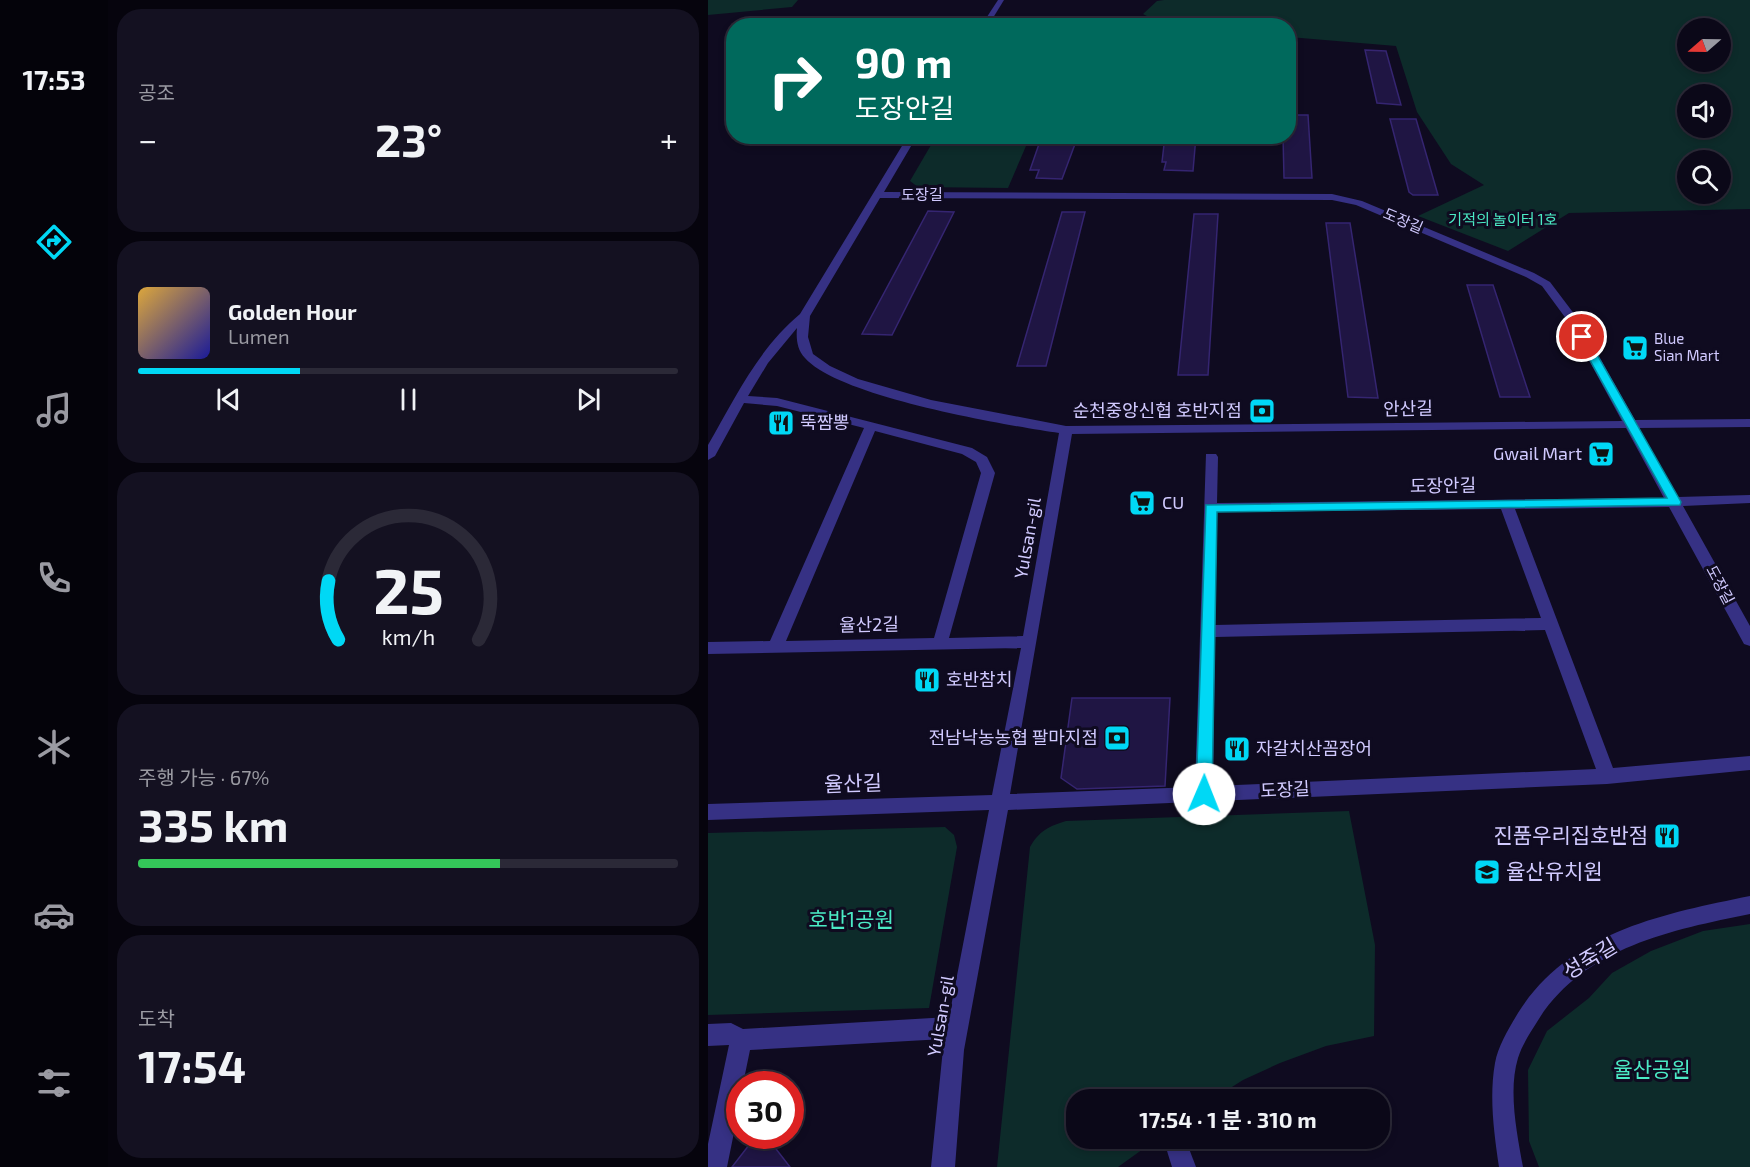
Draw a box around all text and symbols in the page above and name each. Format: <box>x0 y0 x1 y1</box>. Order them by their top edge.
north arrow <box>1677 18 1731 72</box>
map controls <box>1677 18 1731 204</box>
text: 90 m <box>855 36 952 86</box>
icon: right <box>756 42 834 120</box>
text: 17:53 <box>22 63 86 95</box>
text: 공조 <box>138 80 175 104</box>
button: sound <box>1677 84 1731 138</box>
text: 도장안길 <box>855 91 954 123</box>
text: 23° <box>375 112 442 166</box>
text: − <box>138 119 157 159</box>
text: + <box>660 119 678 159</box>
button: search <box>1677 150 1731 204</box>
street label: 도장길 <box>901 185 943 203</box>
street label: 도장길 <box>1381 204 1426 236</box>
park label: 기적의 놀이터 1호 <box>1448 210 1558 228</box>
icon: directions <box>33 221 75 263</box>
text: Golden Hour <box>228 298 357 324</box>
pin <box>1556 311 1607 362</box>
icon: arrive <box>1565 320 1598 353</box>
text: Lumen <box>228 324 290 348</box>
place label: Blue Sian Mart <box>1654 329 1720 364</box>
supermarket icon: Blue Sian Mart <box>1620 333 1650 363</box>
icon: previous <box>212 383 245 416</box>
icon: pause <box>392 383 425 416</box>
icon: next <box>572 383 605 416</box>
icon: music <box>33 389 75 431</box>
bank icon: 순천중앙신협 호반지점 <box>1247 396 1277 426</box>
street label: 안산길 <box>1383 397 1433 419</box>
place label: 순천중앙신협 호반지점 <box>1072 399 1242 421</box>
restaurant icon: 뚝짬뽕 <box>766 408 796 438</box>
place label: 뚝짬뽕 <box>800 411 850 433</box>
supermarket icon: Gwail Mart <box>1586 439 1616 469</box>
place label: Gwail Mart <box>1493 442 1582 464</box>
street label: 도장안길 <box>1410 473 1476 497</box>
supermarket icon: CU <box>1127 488 1157 518</box>
place label: CU <box>1162 491 1184 513</box>
street label: Yulsan-gil <box>1009 495 1045 580</box>
text: 25 <box>373 553 443 628</box>
icon: phone <box>33 557 75 599</box>
street label: 도장길 <box>1703 562 1739 607</box>
street label: 율산2길 <box>839 612 899 636</box>
text: km/h <box>381 625 435 650</box>
restaurant icon: 호반참치 <box>912 665 942 695</box>
place label: 호반참치 <box>946 668 1012 690</box>
bank icon: 전남낙농농협 팔마지점 <box>1102 723 1132 753</box>
icon: climate <box>33 726 75 768</box>
place label: 전남낙농농협 팔마지점 <box>928 726 1098 748</box>
restaurant icon: 자갈치산꼼장어 <box>1222 734 1252 764</box>
place label: 자갈치산꼼장어 <box>1256 737 1372 759</box>
position arrow <box>1172 762 1236 826</box>
text: 주행 가능 · 67% <box>138 765 269 789</box>
street label: 율산길 <box>824 769 882 796</box>
street label: 도장길 <box>1260 777 1310 801</box>
text: 335 km <box>138 797 288 851</box>
restaurant icon: 진품우리집호반점 <box>1652 821 1682 851</box>
place label: 진품우리집호반점 <box>1493 822 1648 847</box>
school or university icon: 율산유치원 <box>1472 857 1502 887</box>
place label: 율산유치원 <box>1506 858 1603 883</box>
icon: car <box>33 894 75 936</box>
park label: 호반1공원 <box>808 906 894 931</box>
street label: 성죽길 <box>1558 932 1621 983</box>
street label: Yulsan-gil <box>922 973 958 1058</box>
text: 도착 <box>138 1006 175 1030</box>
text: 17:54 <box>138 1038 246 1092</box>
park label: 율산공원 <box>1613 1056 1691 1081</box>
icon: filters <box>33 1062 75 1104</box>
speed limit sign: 30 <box>726 1071 804 1149</box>
text: 17:54 · 1 분 · 310 m <box>1139 1106 1317 1132</box>

